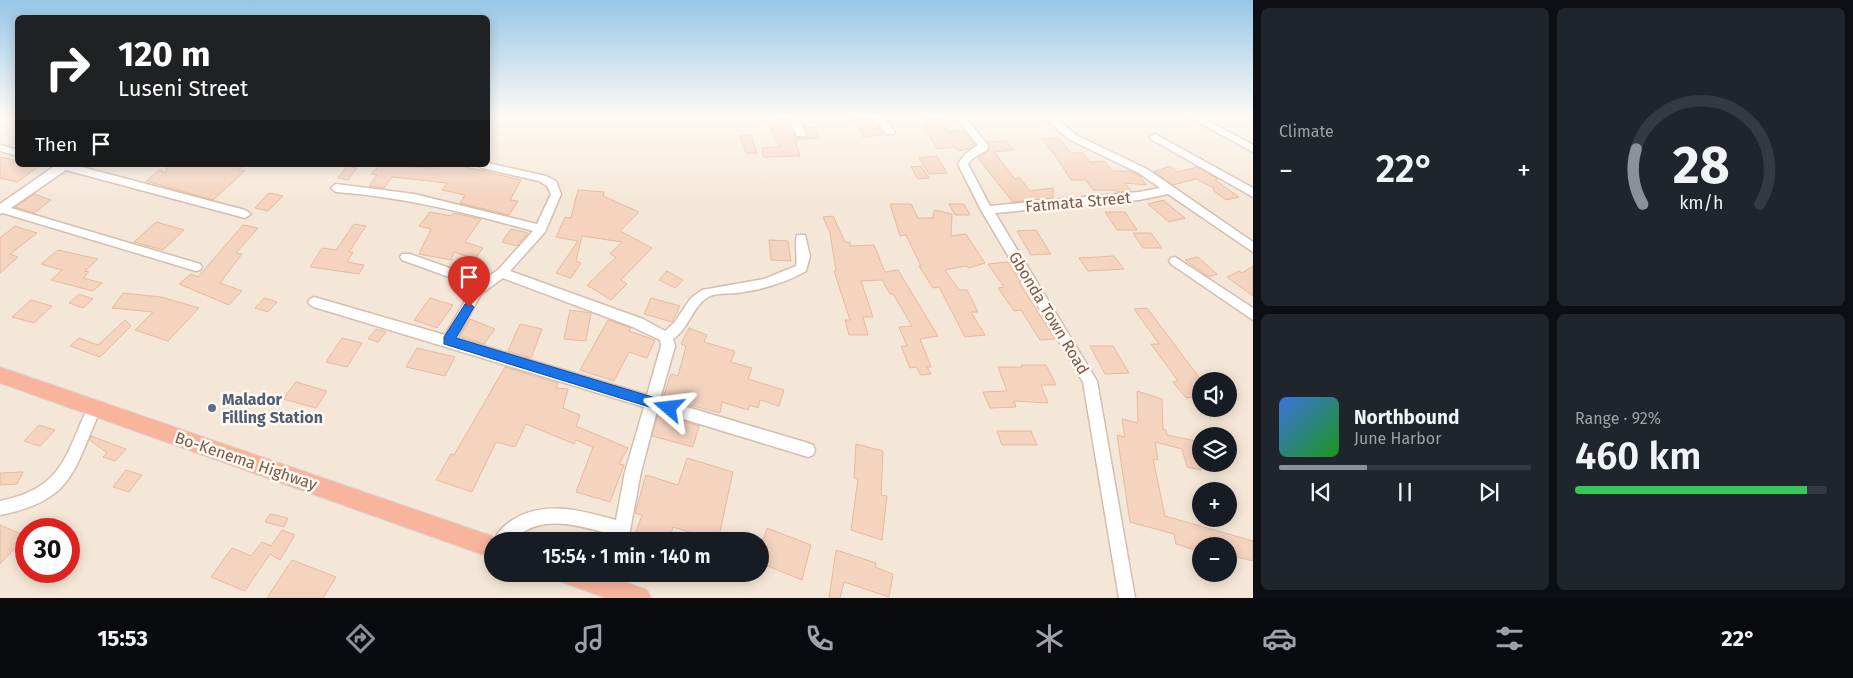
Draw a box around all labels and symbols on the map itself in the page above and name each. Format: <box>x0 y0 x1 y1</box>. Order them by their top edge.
street label: Fatmata Street <box>1024 188 1132 216</box>
street label: Gbonda Town Road <box>1005 248 1093 378</box>
pin <box>448 256 490 307</box>
position arrow <box>642 381 694 433</box>
place label: Malador Filling Station <box>222 390 323 427</box>
marker: Malador Filling Station <box>206 402 218 414</box>
street label: Bo-Kenema Highway <box>173 428 320 494</box>
speed limit sign: 30 <box>15 518 80 583</box>

